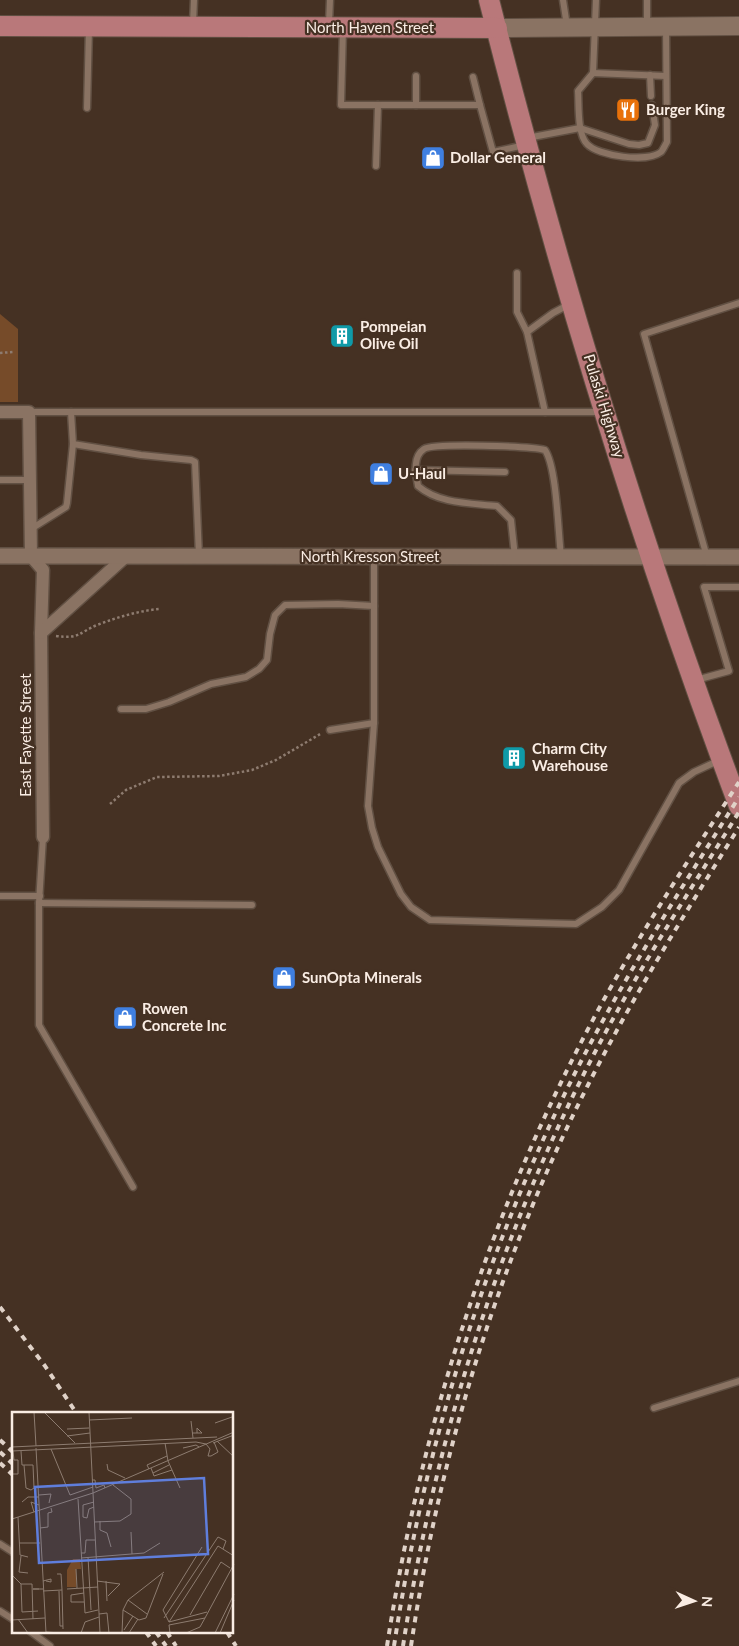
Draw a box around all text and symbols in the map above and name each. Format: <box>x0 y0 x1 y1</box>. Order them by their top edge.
street label: North Haven Street <box>306 18 435 36</box>
restaurant icon: Burger King <box>615 97 641 123</box>
place label: Burger King <box>646 100 725 118</box>
shop icon: Dollar General <box>420 145 446 171</box>
place label: Dollar General <box>450 148 546 166</box>
place label: Pompeian Olive Oil <box>360 317 427 352</box>
building icon: Pompeian Olive Oil <box>329 323 355 349</box>
street label: Pulaski Highway <box>581 352 629 460</box>
shop icon: U-Haul <box>368 461 394 487</box>
place label: U-Haul <box>398 464 446 482</box>
street label: North Kresson Street <box>301 547 440 565</box>
street label: East Fayette Street <box>16 673 34 797</box>
place label: Charm City Warehouse <box>532 739 608 774</box>
building icon: Charm City Warehouse <box>501 745 527 771</box>
shop icon: SunOpta Minerals <box>271 965 297 991</box>
place label: SunOpta Minerals <box>302 968 422 986</box>
place label: Rowen Concrete Inc <box>142 999 227 1034</box>
shop icon: Rowen Concrete Inc <box>112 1005 138 1031</box>
inset map <box>12 1412 234 1634</box>
north arrow <box>669 1576 719 1626</box>
text: N <box>699 1596 716 1608</box>

